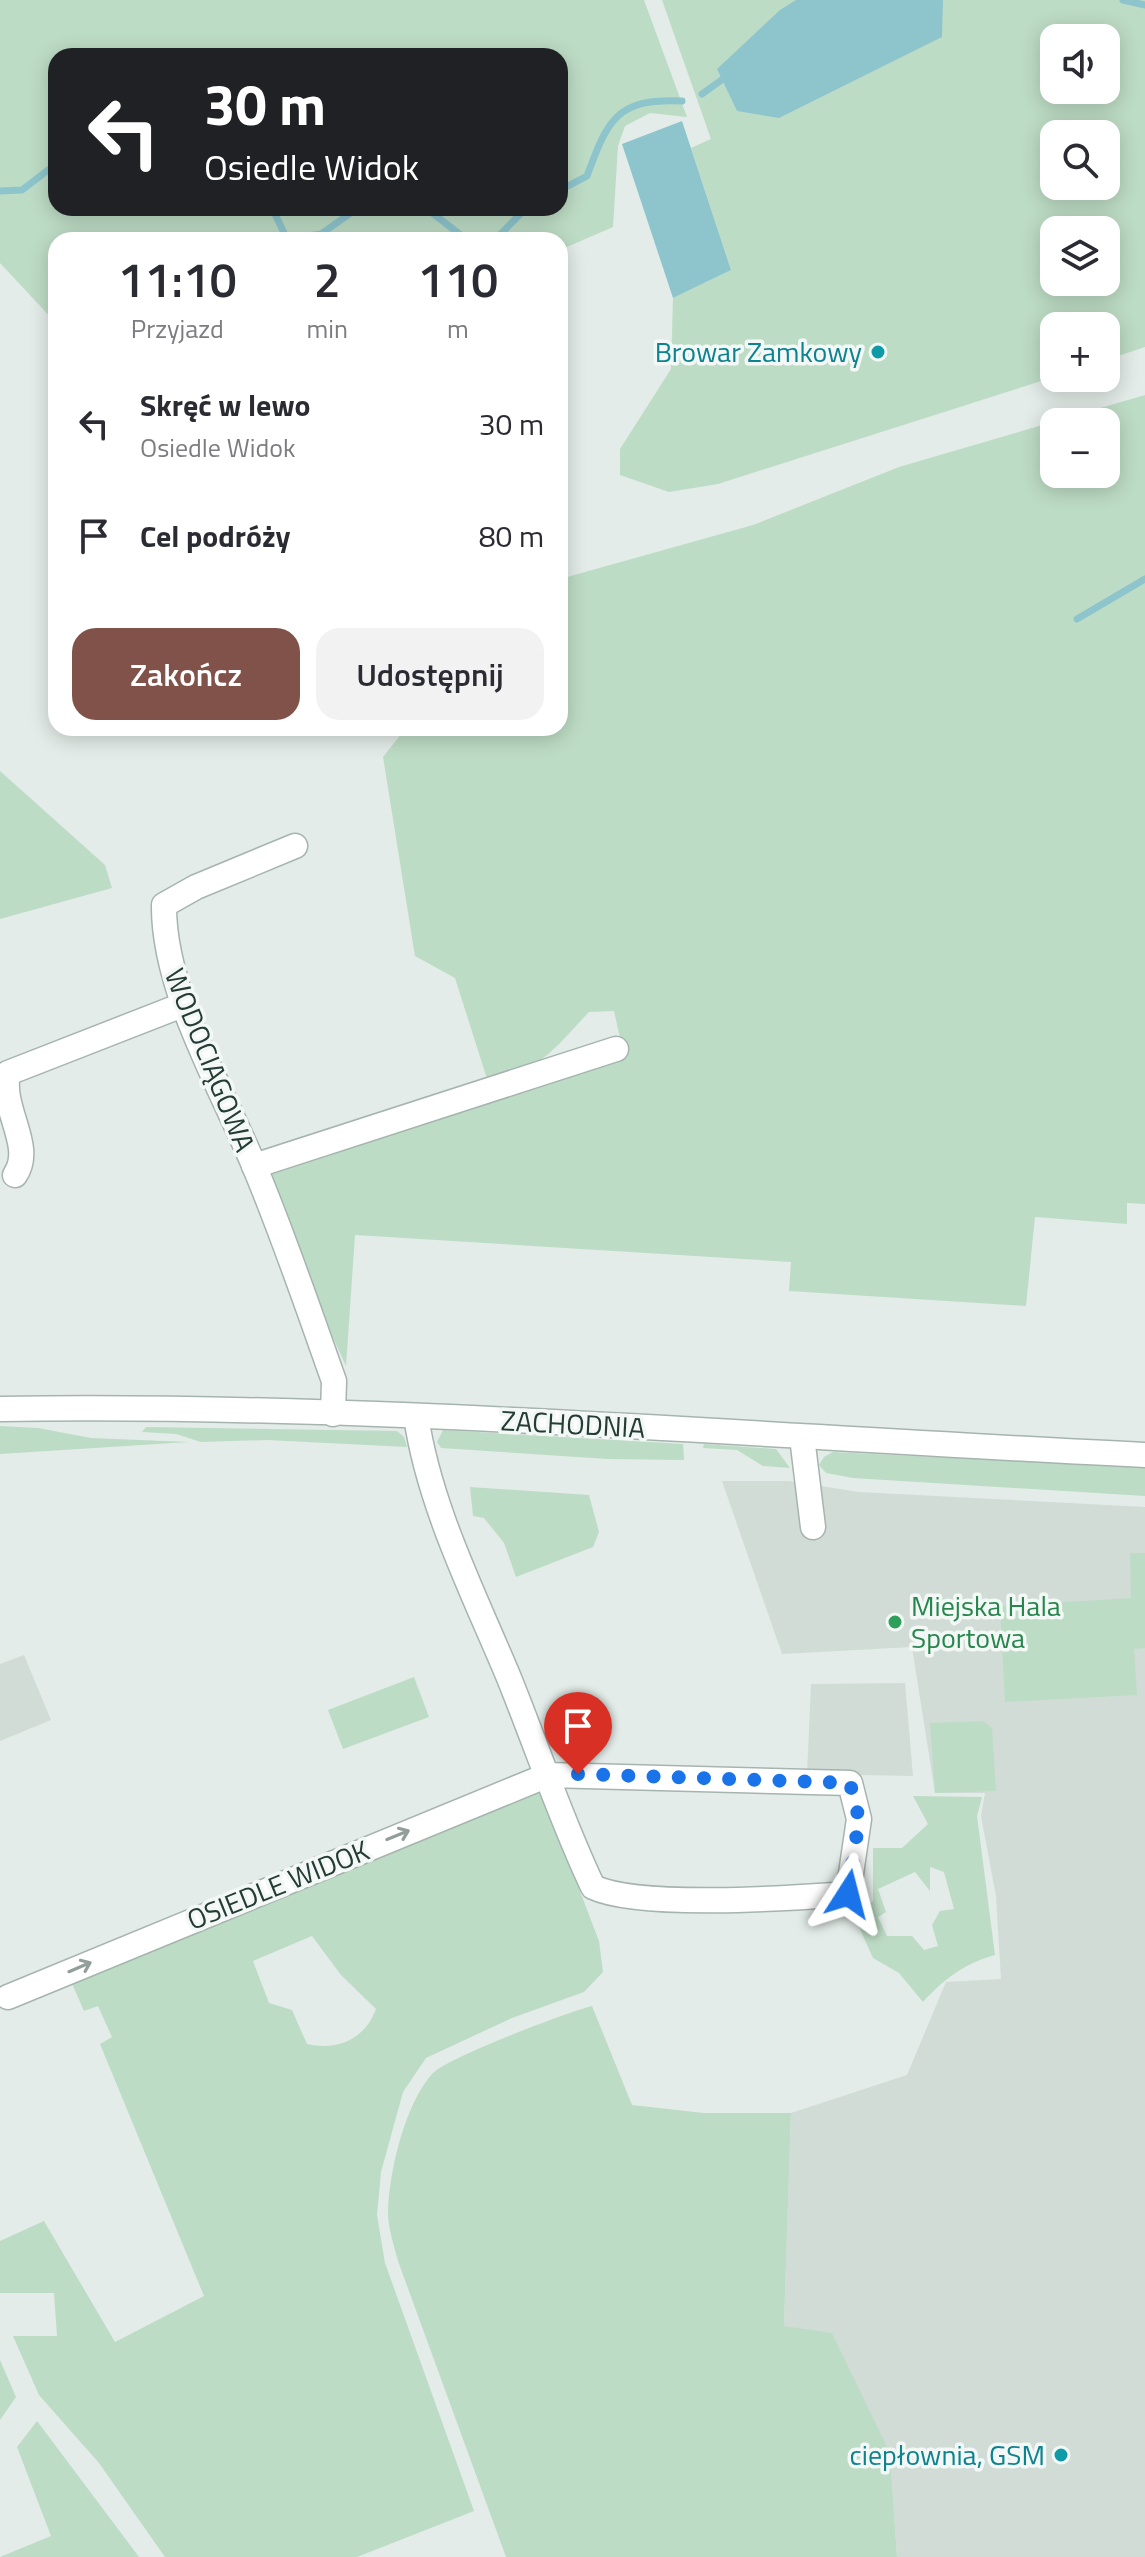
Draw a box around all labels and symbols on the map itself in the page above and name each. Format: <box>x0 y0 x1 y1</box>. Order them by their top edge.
place label: Browar Zamkowy <box>655 330 862 373</box>
marker: Browar Zamkowy <box>869 343 887 361</box>
street label: WODOCIĄGOWA <box>154 961 267 1158</box>
street label: ZACHODNIA <box>500 1398 647 1449</box>
place label: Miejska Hala Sportowa <box>911 1584 1061 1659</box>
marker: Miejska Hala Sportowa <box>886 1613 904 1631</box>
pin <box>544 1692 612 1774</box>
one-way arrow <box>385 1827 410 1841</box>
street label: OSIEDLE WIDOK <box>180 1828 376 1941</box>
position arrow <box>806 1852 890 1936</box>
one-way arrow <box>67 1958 92 1973</box>
place label: ciepłownia, GSM <box>850 2433 1045 2476</box>
marker: ciepłownia, GSM <box>1052 2446 1070 2464</box>

